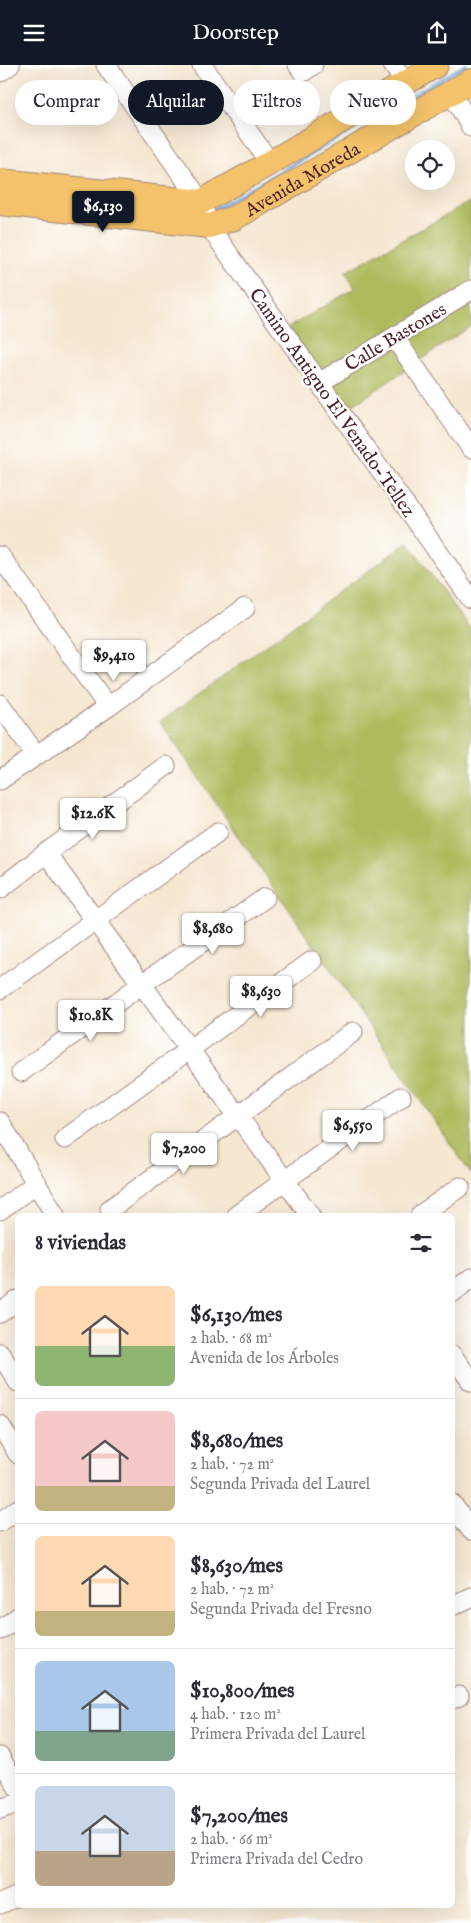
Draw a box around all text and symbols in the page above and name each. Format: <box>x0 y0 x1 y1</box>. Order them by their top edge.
icon: menu <box>20 19 48 47</box>
text: Doorstep <box>192 19 279 47</box>
icon: share <box>423 19 451 47</box>
chip: Comprar <box>15 80 118 125</box>
chip: Alquilar <box>128 80 224 125</box>
chip: Filtros <box>234 80 320 125</box>
chip: Nuevo <box>330 80 416 125</box>
street label: Avenida Moreda <box>240 137 366 224</box>
map controls <box>405 140 455 190</box>
button: locate <box>405 140 455 190</box>
pin: $6,130 <box>62 191 144 233</box>
text: $6,130 <box>83 197 123 217</box>
street label: Camino Antiguo El Venado-Tellez <box>243 284 420 522</box>
street label: Calle Bastones <box>341 298 451 378</box>
pin: $9,410 <box>73 639 155 682</box>
text: $9,410 <box>93 646 135 666</box>
pin: $12.6K <box>52 797 134 840</box>
text: $12.6K <box>71 804 115 824</box>
pin: $8,680 <box>172 913 254 955</box>
text: $8,680 <box>193 919 233 939</box>
pin: $8,630 <box>220 975 302 1018</box>
text: $8,630 <box>241 982 281 1002</box>
pin: $10.8K <box>50 999 132 1042</box>
text: $10.8K <box>69 1006 113 1026</box>
pin: $6,550 <box>312 1109 394 1152</box>
text: $6,550 <box>333 1116 373 1136</box>
pin: $7,200 <box>143 1133 225 1175</box>
text: $7,200 <box>162 1139 206 1159</box>
icon: filters <box>407 1229 435 1257</box>
text: 8 viviendas <box>35 1230 126 1257</box>
text: $6,130/mes <box>190 1302 282 1329</box>
icon: home <box>75 1306 135 1366</box>
text: 2 hab. · 68 m² <box>190 1329 272 1349</box>
text: Avenida de los Árboles <box>190 1349 339 1369</box>
text: $8,680/mes <box>190 1428 283 1455</box>
icon: home <box>75 1431 135 1491</box>
text: 2 hab. · 72 m² <box>190 1455 274 1475</box>
text: Segunda Privada del Laurel <box>190 1475 370 1495</box>
text: $8,630/mes <box>190 1553 283 1580</box>
icon: home <box>75 1556 135 1616</box>
text: 2 hab. · 72 m² <box>190 1580 274 1600</box>
text: Segunda Privada del Fresno <box>190 1600 372 1620</box>
text: $10,800/mes <box>190 1678 294 1705</box>
icon: home <box>75 1681 135 1741</box>
text: 4 hab. · 120 m² <box>190 1705 281 1725</box>
text: Primera Privada del Laurel <box>190 1725 365 1745</box>
text: $7,200/mes <box>190 1803 288 1830</box>
icon: home <box>75 1806 135 1866</box>
text: 2 hab. · 66 m² <box>190 1830 273 1850</box>
text: Primera Privada del Cedro <box>190 1850 363 1870</box>

